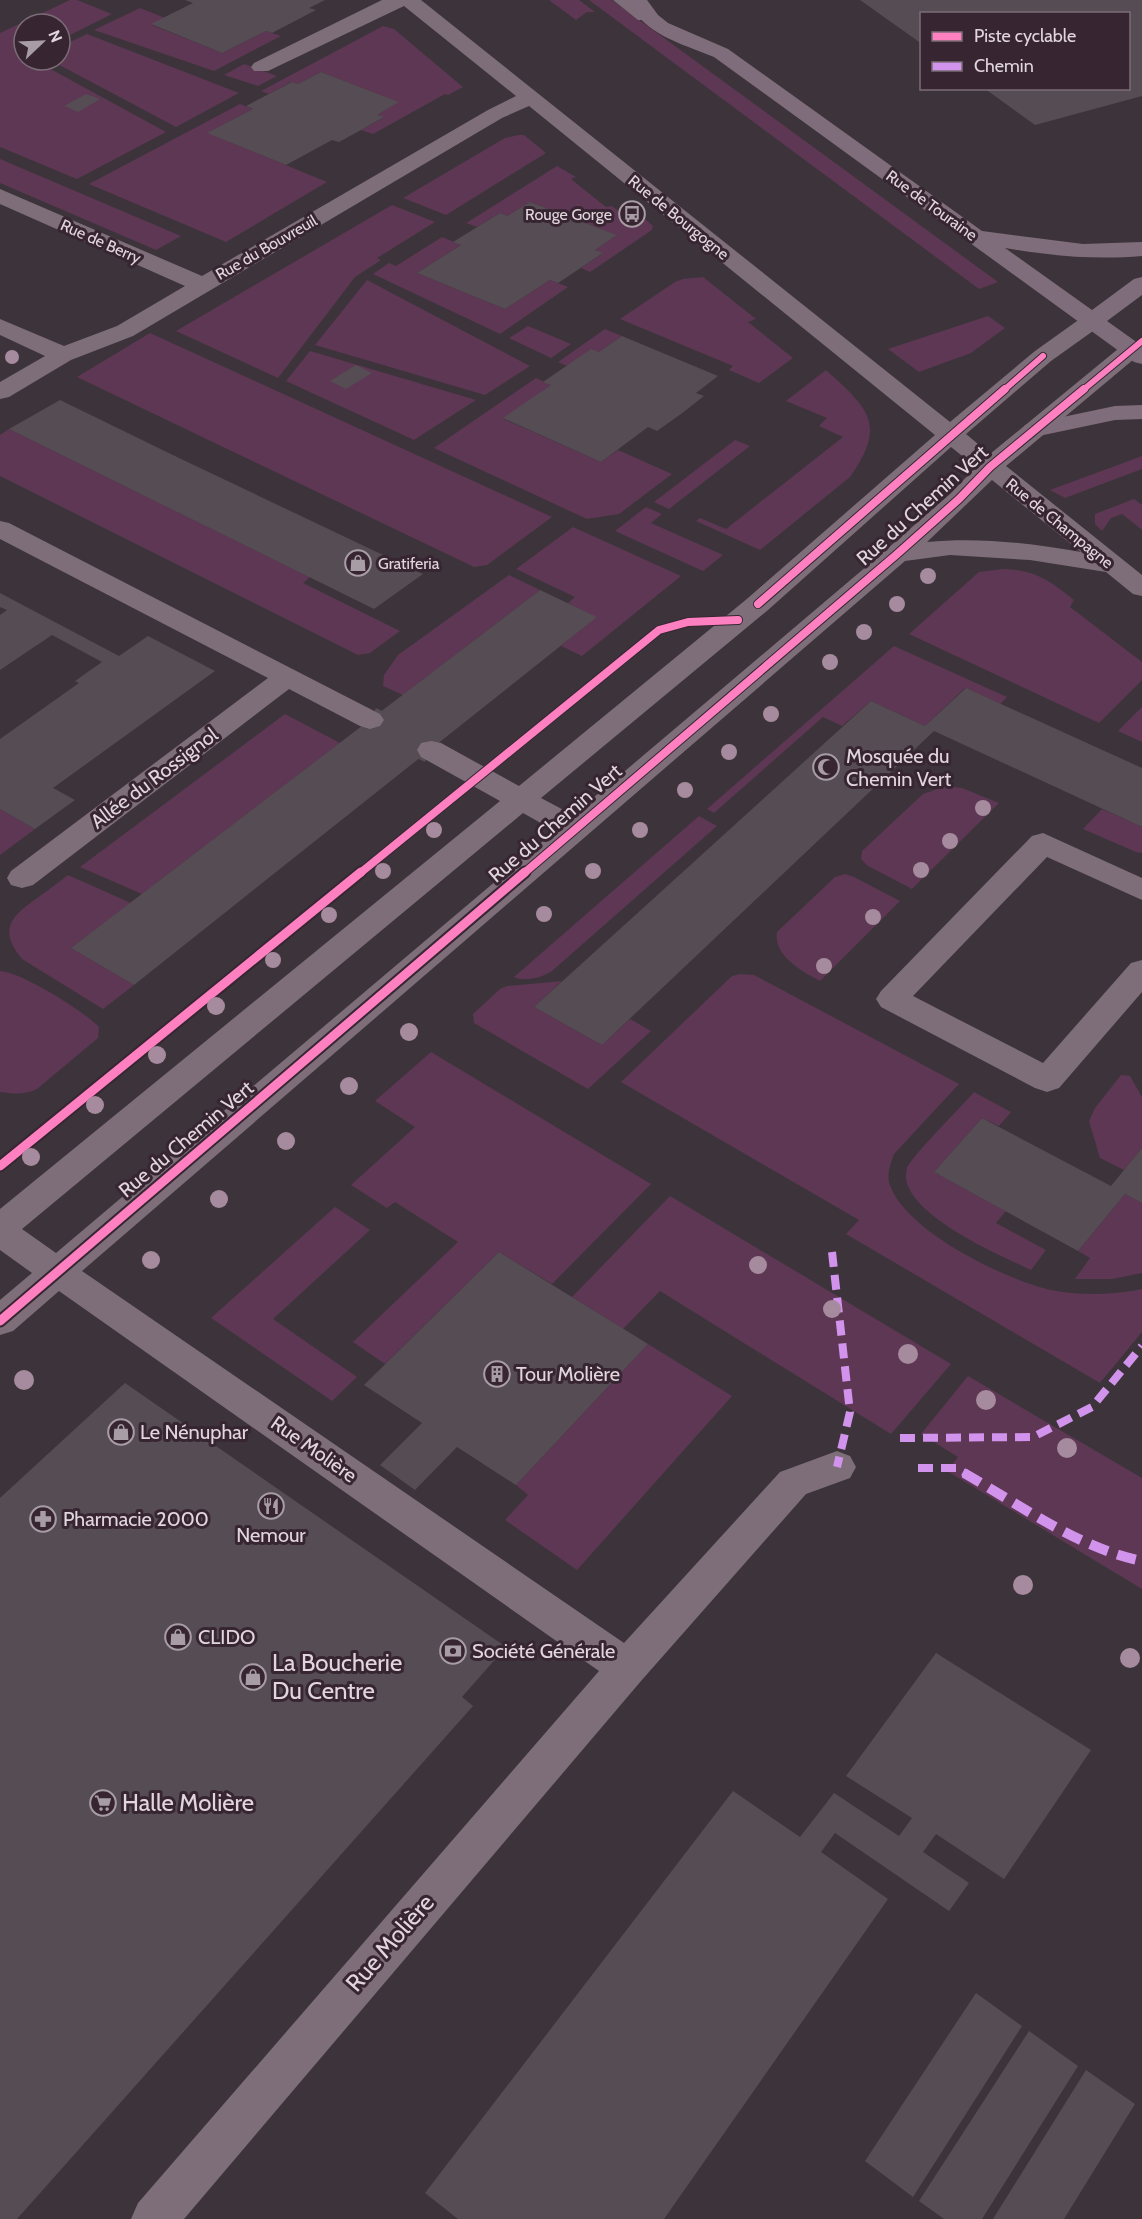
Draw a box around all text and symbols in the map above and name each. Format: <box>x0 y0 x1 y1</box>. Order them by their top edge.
north arrow <box>12 12 72 72</box>
legend <box>920 12 1130 90</box>
text: Piste cyclable <box>974 25 1076 47</box>
text: N <box>44 27 66 45</box>
text: Chemin <box>974 55 1034 77</box>
street label: Rue de Touraine <box>882 166 981 245</box>
street label: Rue de Bourgogne <box>625 171 733 264</box>
bus stop icon: Rouge Gorge <box>617 199 647 229</box>
place label: Rouge Gorge <box>525 205 612 224</box>
street label: Rue du Bouvreuil <box>212 211 320 284</box>
street label: Rue de Berry <box>58 215 144 268</box>
street label: Rue du Chemin Vert <box>851 440 993 570</box>
street label: Rue de Champagne <box>1002 474 1117 572</box>
shop icon: Gratiferia <box>343 548 373 578</box>
place label: Gratiferia <box>378 554 440 573</box>
street label: Allée du Rossignol <box>86 722 223 834</box>
place label: Mosquée du Chemin Vert <box>846 744 951 791</box>
mosque icon: Mosquée du Chemin Vert <box>811 752 841 782</box>
street label: Rue du Chemin Vert <box>484 759 627 887</box>
street label: Rue du Chemin Vert <box>114 1076 258 1202</box>
building icon: Tour Molière <box>482 1359 512 1389</box>
place label: Tour Molière <box>516 1362 620 1386</box>
street label: Rue Molière <box>266 1411 362 1487</box>
shop icon: Le Nénuphar <box>106 1417 136 1447</box>
place label: Le Nénuphar <box>140 1420 249 1444</box>
restaurant icon: Nemour <box>256 1491 286 1521</box>
pharmacy icon: Pharmacie 2000 <box>28 1504 58 1534</box>
place label: Pharmacie 2000 <box>63 1507 209 1531</box>
place label: Nemour <box>236 1523 306 1547</box>
shop icon: CLIDO <box>163 1622 193 1652</box>
place label: CLIDO <box>198 1625 255 1649</box>
bank icon: Société Générale <box>438 1636 468 1666</box>
place label: Société Générale <box>472 1639 615 1663</box>
place label: La Boucherie Du Centre <box>272 1648 402 1705</box>
shop icon: La Boucherie Du Centre <box>238 1662 268 1692</box>
supermarket icon: Halle Molière <box>88 1788 118 1818</box>
place label: Halle Molière <box>122 1788 254 1817</box>
street label: Rue Molière <box>339 1888 440 1997</box>

